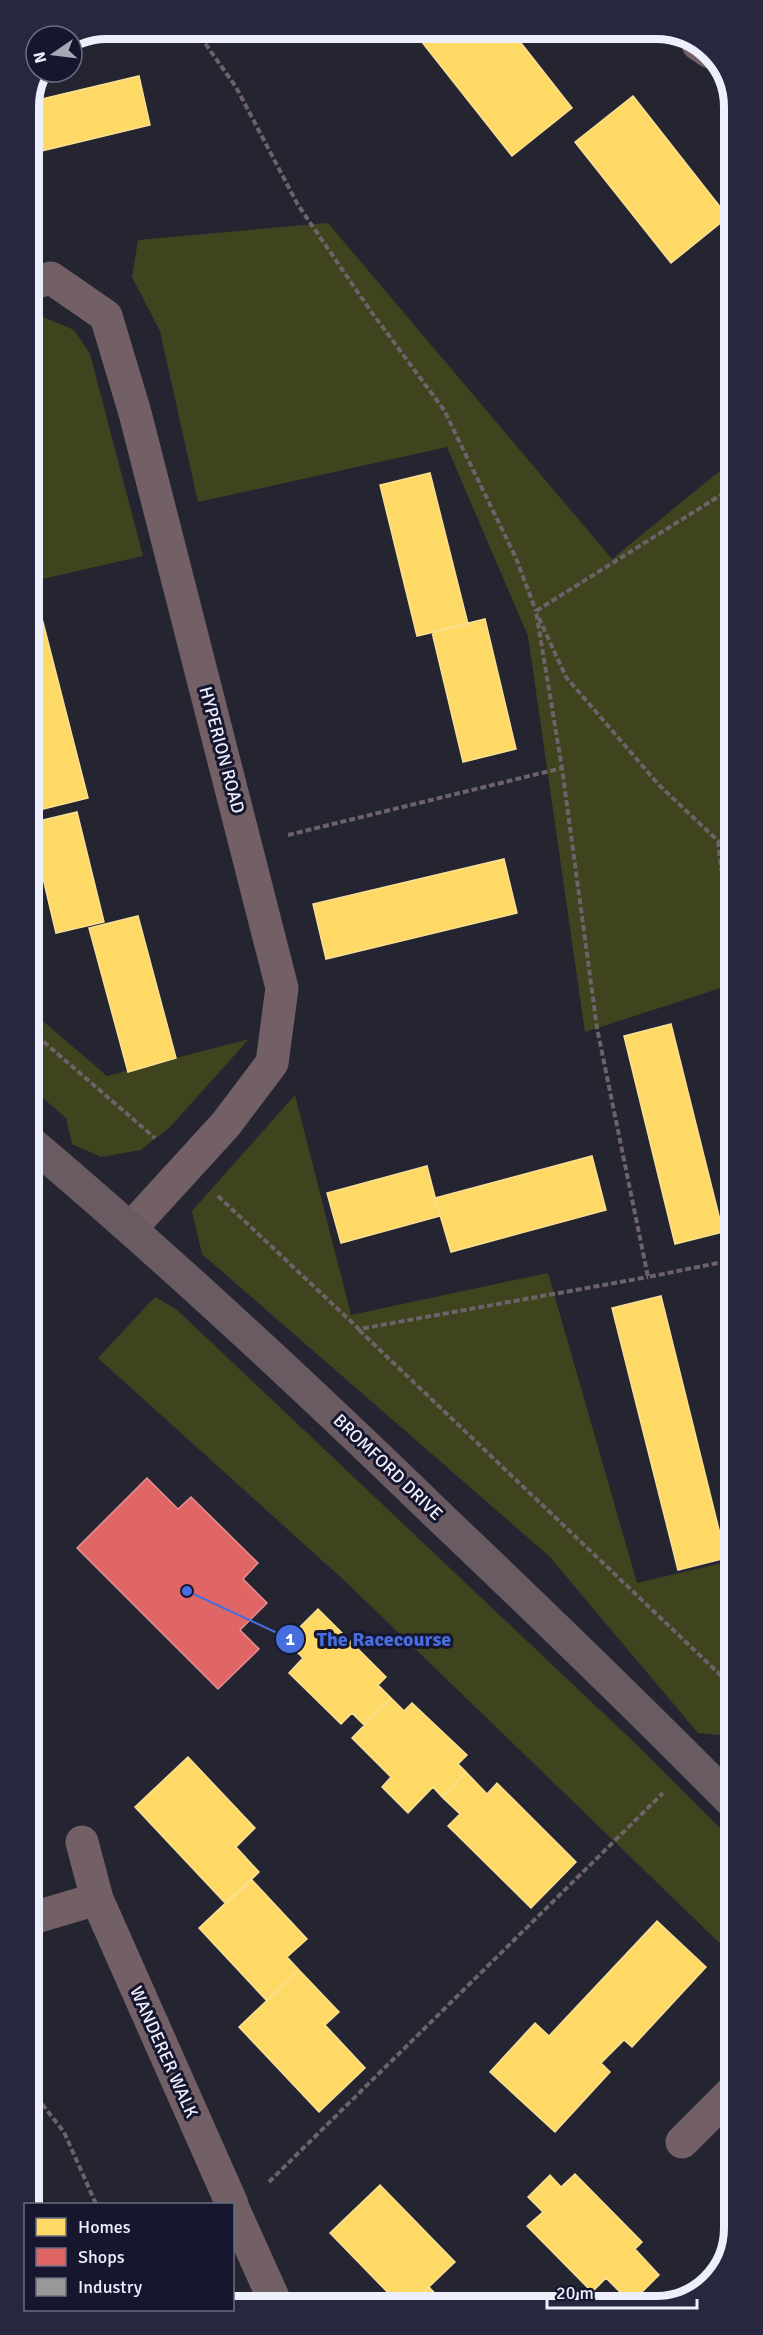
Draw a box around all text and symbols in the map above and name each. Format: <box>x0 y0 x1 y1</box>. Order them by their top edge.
north arrow <box>24 24 84 84</box>
text: N <box>29 50 51 65</box>
street label: HYPERION ROAD <box>194 684 250 816</box>
street label: BROMFORD DRIVE <box>329 1409 447 1525</box>
callout: The Racecourse <box>275 1620 464 1658</box>
text: The Racecourse <box>317 1627 451 1652</box>
text: 1 <box>285 1628 295 1650</box>
street label: WANDERER WALK <box>125 1983 203 2121</box>
legend <box>24 2203 234 2311</box>
text: Homes <box>78 2216 131 2238</box>
text: Shops <box>78 2246 125 2268</box>
scale bar <box>547 2272 697 2310</box>
text: Industry <box>78 2276 143 2298</box>
text: 20 m <box>556 2282 594 2304</box>

